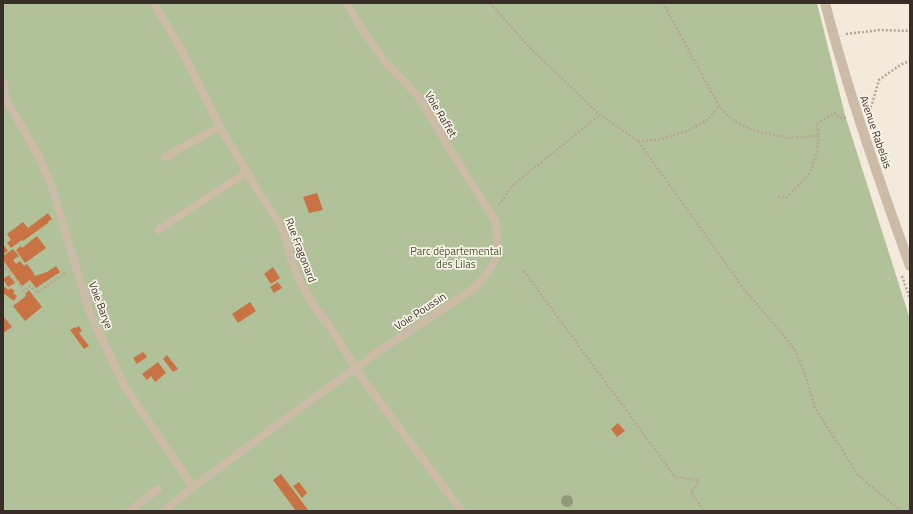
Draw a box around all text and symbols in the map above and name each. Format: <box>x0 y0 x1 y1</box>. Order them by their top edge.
street label: Voie Raffet <box>421 88 461 140</box>
street label: Avenue Rabelais <box>856 93 896 171</box>
street label: Rue Fragonard <box>281 215 321 285</box>
park label: Parc départemental des Lilas <box>410 243 502 272</box>
street label: Voie Barye <box>85 279 117 331</box>
street label: Voie Poussin <box>391 288 449 334</box>

